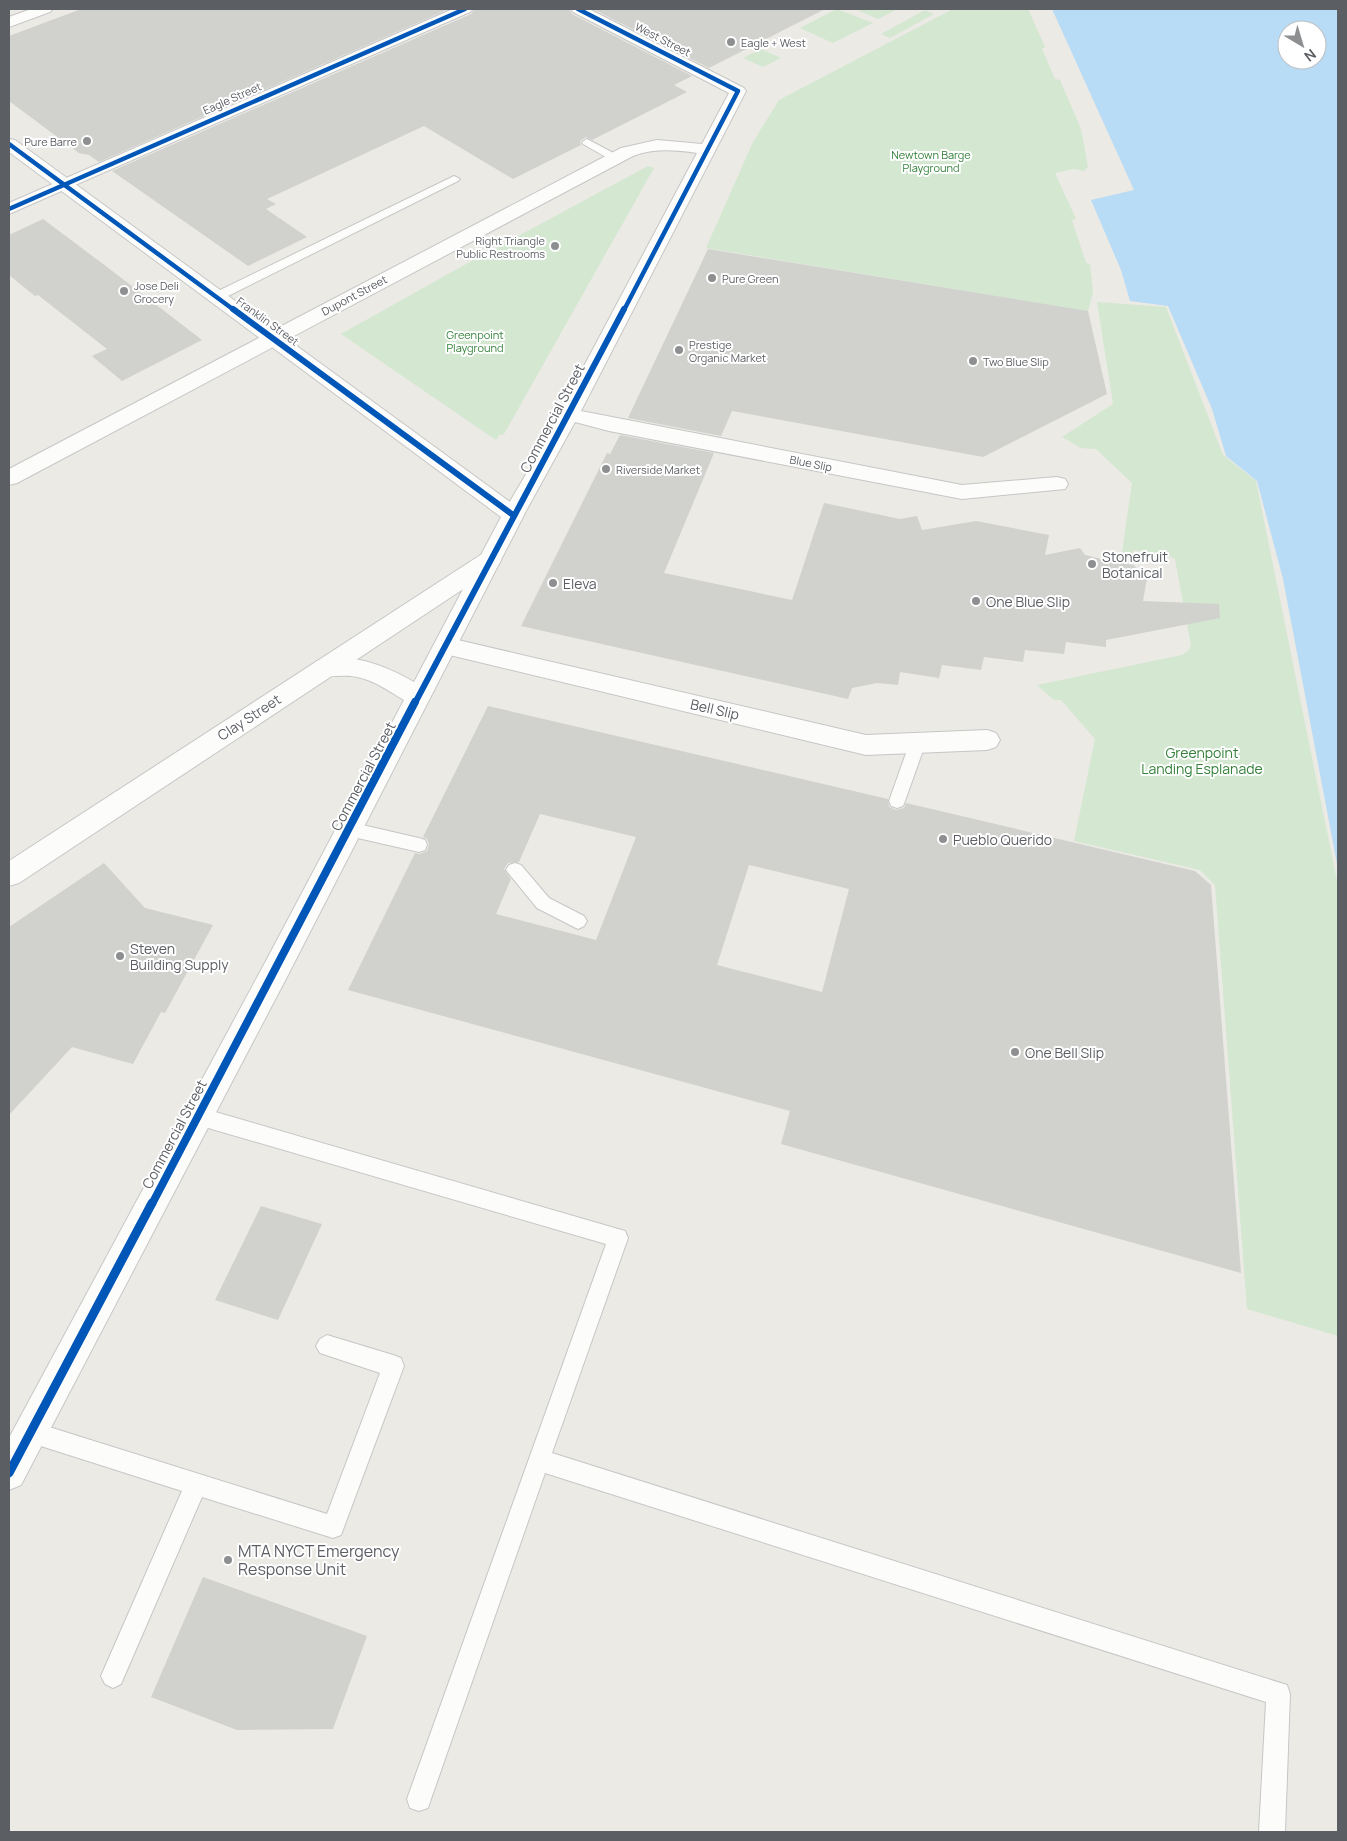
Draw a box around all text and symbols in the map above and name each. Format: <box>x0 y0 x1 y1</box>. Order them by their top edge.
street label: West Street <box>633 19 693 59</box>
north arrow <box>1277 20 1327 70</box>
place label: Eagle + West <box>741 35 806 50</box>
marker: Eagle + West <box>725 36 737 48</box>
text: N <box>1300 45 1320 66</box>
street label: Eagle Street <box>200 78 264 118</box>
place label: Pure Barre <box>24 134 78 149</box>
marker: Pure Barre <box>81 135 93 147</box>
park label: Newtown Barge Playground <box>891 147 971 175</box>
place label: Right Triangle Public Restrooms <box>456 233 546 261</box>
marker: Right Triangle Public Restrooms <box>549 240 561 252</box>
street label: Dupont Street <box>319 271 389 319</box>
place label: Pure Green <box>722 271 779 286</box>
marker: Pure Green <box>706 272 718 284</box>
place label: Jose Deli Grocery <box>134 278 179 306</box>
marker: Jose Deli Grocery <box>118 285 130 297</box>
street label: Franklin Street <box>234 293 302 349</box>
park label: Greenpoint Playground <box>446 327 504 355</box>
place label: Prestige Organic Market <box>689 337 766 365</box>
marker: Prestige Organic Market <box>673 344 685 356</box>
place label: Two Blue Slip <box>983 354 1049 369</box>
marker: Two Blue Slip <box>967 355 979 367</box>
street label: Commercial Street <box>515 360 589 476</box>
street label: Blue Slip <box>789 452 834 475</box>
place label: Riverside Market <box>616 462 700 477</box>
marker: Riverside Market <box>600 463 612 475</box>
place label: Stonefruit Botanical <box>1102 547 1168 582</box>
marker: Stonefruit Botanical <box>1086 558 1098 570</box>
place label: Eleva <box>563 574 597 593</box>
marker: Eleva <box>547 577 559 589</box>
place label: One Blue Slip <box>986 592 1070 611</box>
marker: One Blue Slip <box>970 595 982 607</box>
street label: Clay Street <box>214 689 285 745</box>
street label: Bell Slip <box>689 694 741 724</box>
street label: Commercial Street <box>326 718 400 834</box>
park label: Greenpoint Landing Esplanade <box>1141 743 1263 778</box>
place label: Pueblo Querido <box>953 830 1052 849</box>
marker: Pueblo Querido <box>937 833 949 845</box>
place label: Steven Building Supply <box>130 939 229 974</box>
marker: Steven Building Supply <box>114 950 126 962</box>
place label: One Bell Slip <box>1025 1043 1104 1062</box>
marker: One Bell Slip <box>1009 1046 1021 1058</box>
street label: Commercial Street <box>137 1076 211 1192</box>
place label: MTA NYCT Emergency Response Unit <box>238 1540 400 1580</box>
marker: MTA NYCT Emergency Response Unit <box>222 1554 234 1566</box>

